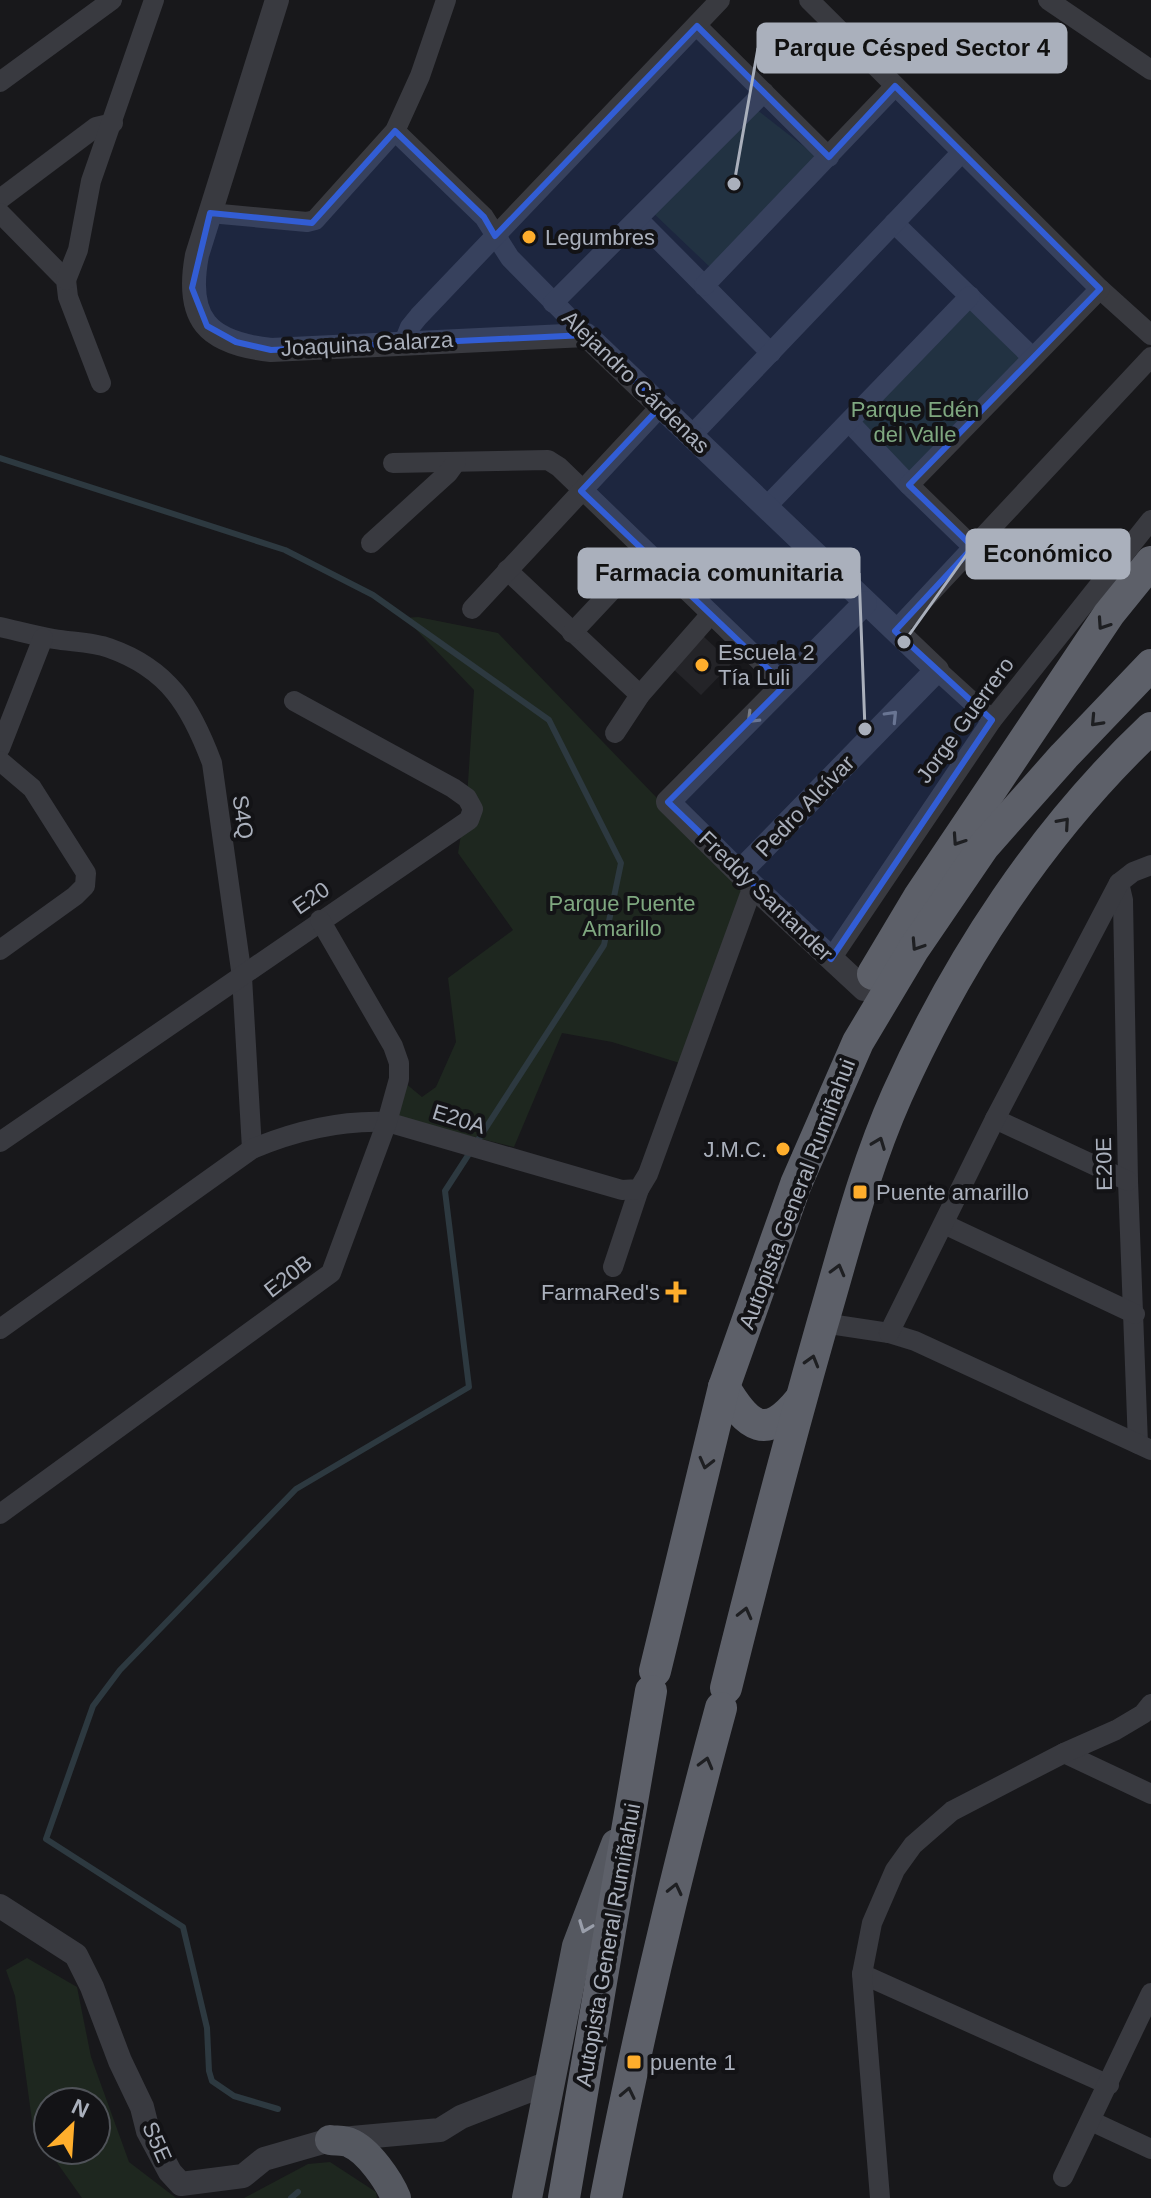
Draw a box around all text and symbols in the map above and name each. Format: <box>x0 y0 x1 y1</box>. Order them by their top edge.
callout: Parque Césped Sector 4 <box>758 24 1066 72</box>
text: Parque Césped Sector 4 <box>774 34 1051 61</box>
place label: Legumbres <box>545 225 655 250</box>
marker: Legumbres <box>520 228 538 246</box>
street label: Alejandro Cárdenas <box>557 305 715 459</box>
street label: Joaquina Galarza <box>280 327 455 361</box>
park label: Parque Edén del Valle <box>851 397 979 447</box>
callout: Económico <box>967 530 1129 578</box>
text: Económico <box>983 540 1113 567</box>
callout: Farmacia comunitaria <box>579 549 859 597</box>
text: Farmacia comunitaria <box>595 559 844 586</box>
one-way arrow <box>1098 615 1113 629</box>
place label: Escuela 2 Tía Luli <box>718 640 815 690</box>
street label: Jorge Guerrero <box>911 652 1019 788</box>
marker: Escuela 2 Tía Luli <box>693 656 711 674</box>
one-way arrow <box>747 709 761 723</box>
one-way arrow <box>883 711 898 725</box>
one-way arrow <box>1092 711 1106 726</box>
street label: Pedro Alcívar <box>751 750 859 862</box>
street label: S4Q <box>228 793 258 841</box>
one-way arrow <box>1054 817 1069 832</box>
street label: Freddy Santander <box>694 826 838 966</box>
one-way arrow <box>953 831 968 845</box>
street label: E20 <box>288 877 334 919</box>
park label: Parque Puente Amarillo <box>549 891 695 941</box>
one-way arrow <box>912 937 927 951</box>
street label: Autopista General Rumiñahui <box>734 1055 860 1333</box>
street label: E20A <box>430 1099 489 1139</box>
place label: J.M.C. <box>703 1137 767 1162</box>
one-way arrow <box>869 1137 886 1151</box>
street label: E20E <box>1091 1137 1117 1191</box>
marker: J.M.C. <box>774 1140 792 1158</box>
place label: Puente amarillo <box>876 1180 1029 1205</box>
marker: Puente amarillo <box>851 1183 869 1201</box>
street label: E20B <box>259 1250 317 1302</box>
one-way arrow <box>828 1263 845 1277</box>
place label: FarmaRed's <box>541 1280 660 1305</box>
marker: FarmaRed's <box>667 1283 685 1301</box>
one-way arrow <box>802 1355 819 1369</box>
one-way arrow <box>698 1456 715 1469</box>
one-way arrow <box>735 1606 752 1620</box>
one-way arrow <box>697 1756 714 1770</box>
street label: Autopista General Rumiñahui <box>571 1801 645 2089</box>
one-way arrow <box>666 1882 683 1896</box>
one-way arrow <box>578 1919 595 1933</box>
place label: puente 1 <box>650 2050 736 2075</box>
marker: puente 1 <box>625 2053 643 2071</box>
north arrow <box>32 2086 112 2166</box>
one-way arrow <box>618 2086 635 2100</box>
text: N <box>68 2094 93 2123</box>
street label: S5E <box>137 2118 177 2166</box>

